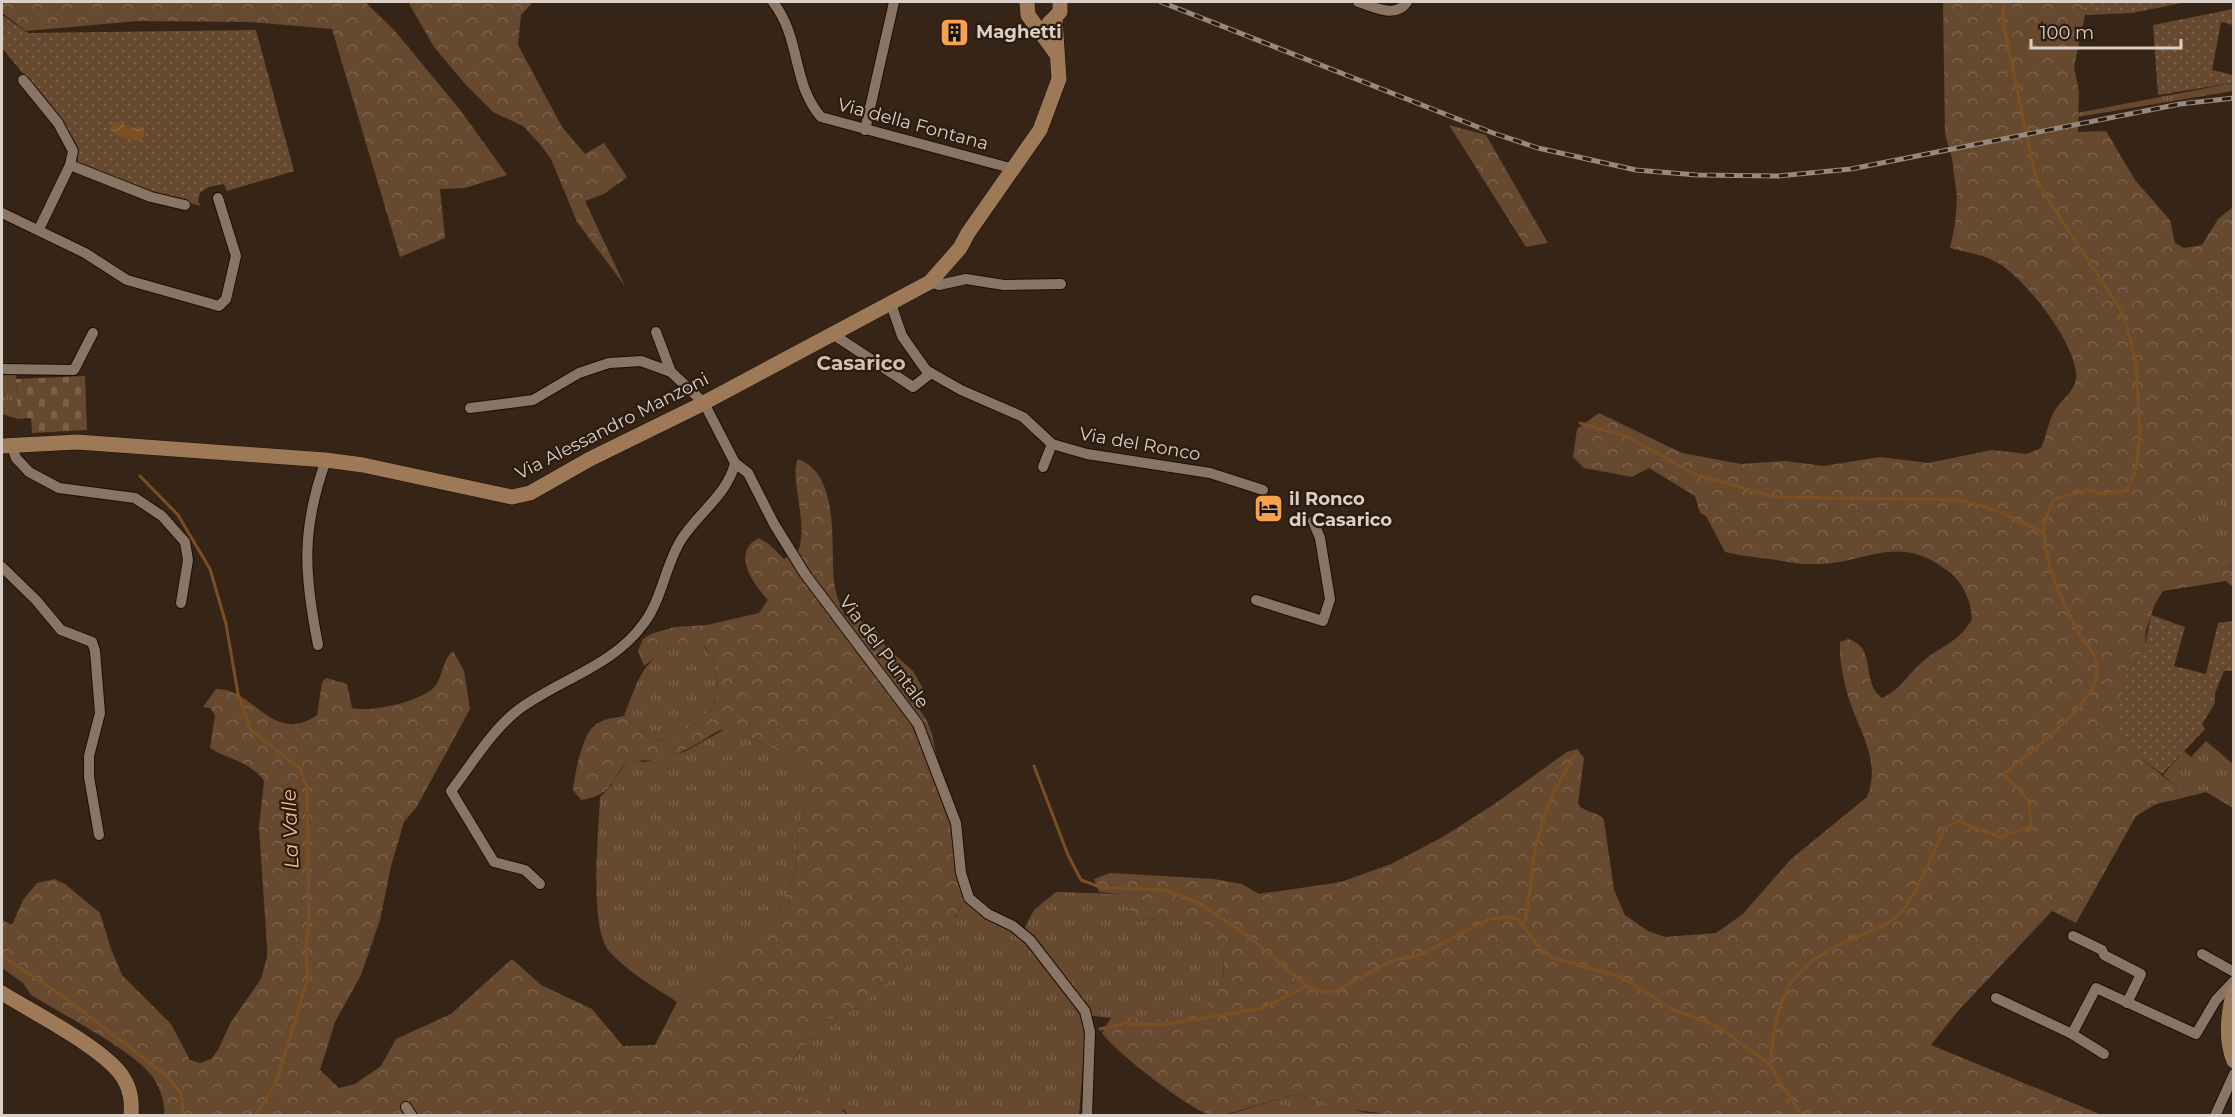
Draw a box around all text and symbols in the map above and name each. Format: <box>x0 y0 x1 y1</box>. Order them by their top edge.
scale bar <box>2031 12 2181 50</box>
building icon: Maghetti <box>939 16 971 48</box>
place label: Maghetti <box>976 21 1062 43</box>
text: 100 m <box>2040 22 2094 44</box>
street label: Via della Fontana <box>835 93 991 155</box>
district label: Casarico <box>816 351 906 375</box>
street label: Via Alessandro Manzoni <box>512 368 712 484</box>
street label: Via del Ronco <box>1078 423 1202 465</box>
place label: il Ronco di Casarico <box>1289 488 1392 531</box>
hotel icon: il Ronco di Casarico <box>1252 493 1284 525</box>
street label: Via del Puntale <box>834 591 934 713</box>
water label: La Valle <box>277 789 303 869</box>

